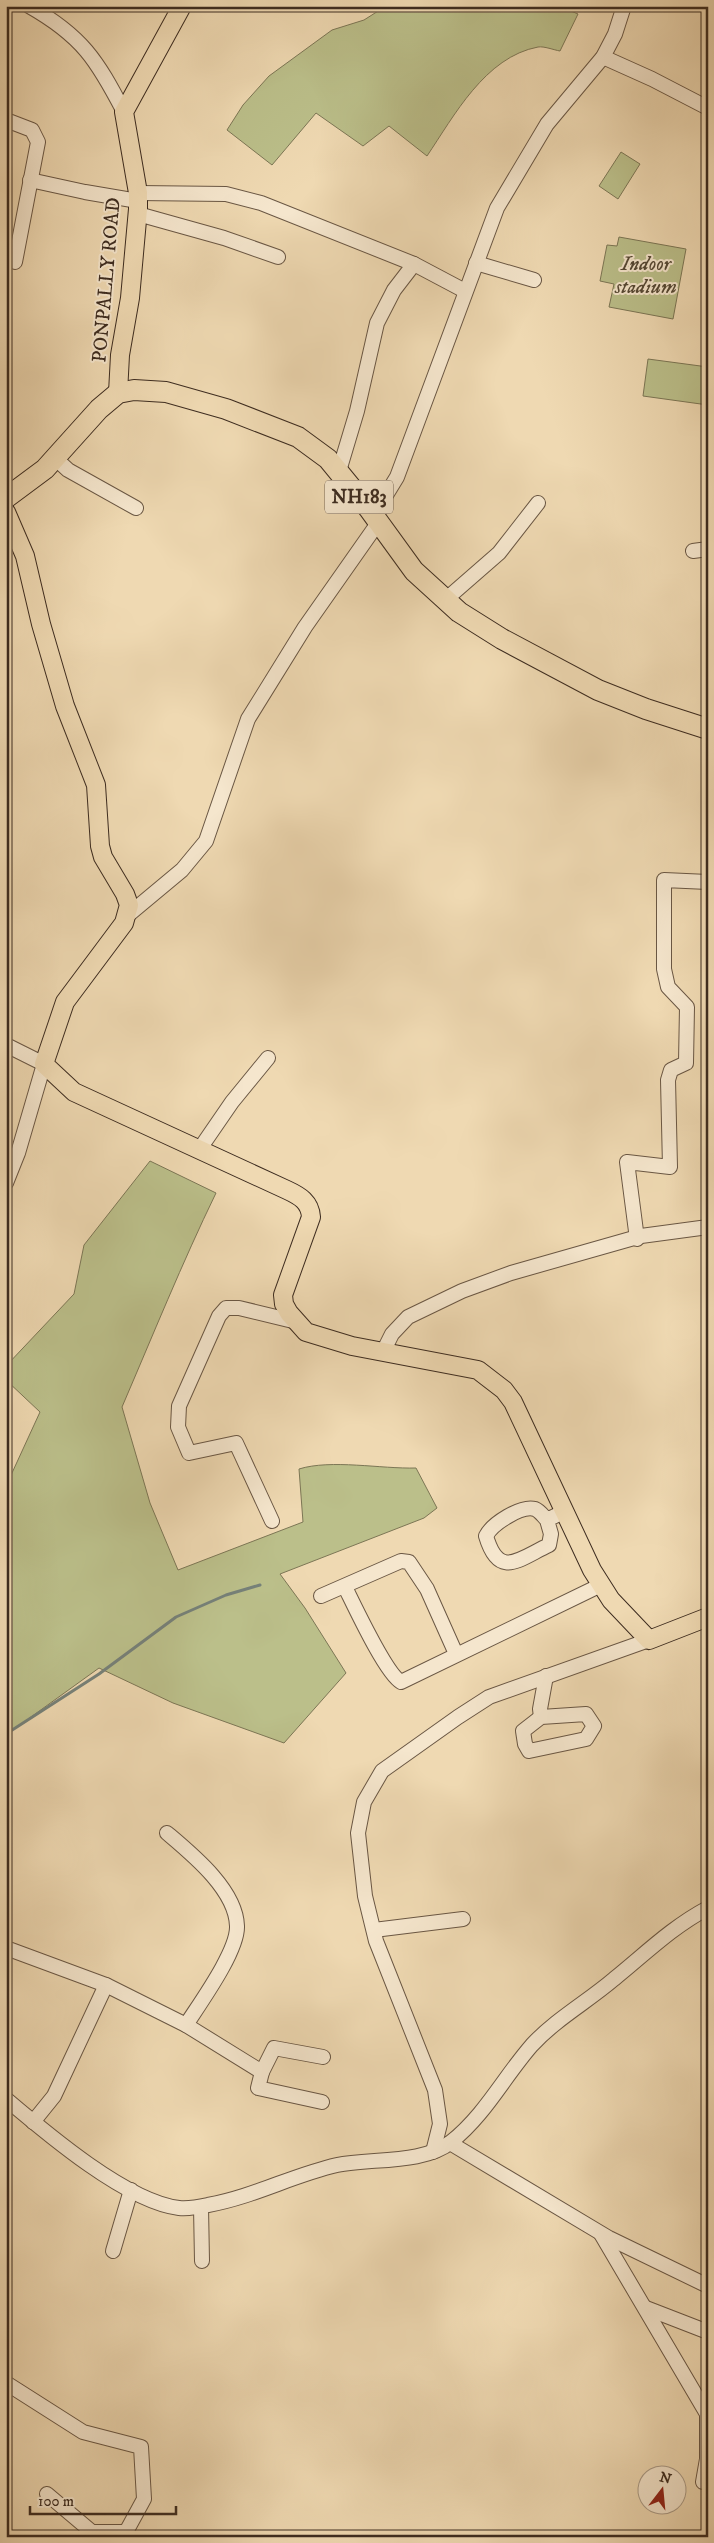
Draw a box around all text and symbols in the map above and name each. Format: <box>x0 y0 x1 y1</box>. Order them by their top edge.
street label: PONPALLY ROAD <box>87 196 127 364</box>
park label: Indoor stadium <box>614 252 677 300</box>
road number: NH183 <box>325 481 393 514</box>
north arrow <box>636 2466 686 2516</box>
text: N <box>657 2468 674 2489</box>
scale bar <box>30 2483 176 2515</box>
text: 100 m <box>38 2492 74 2511</box>

